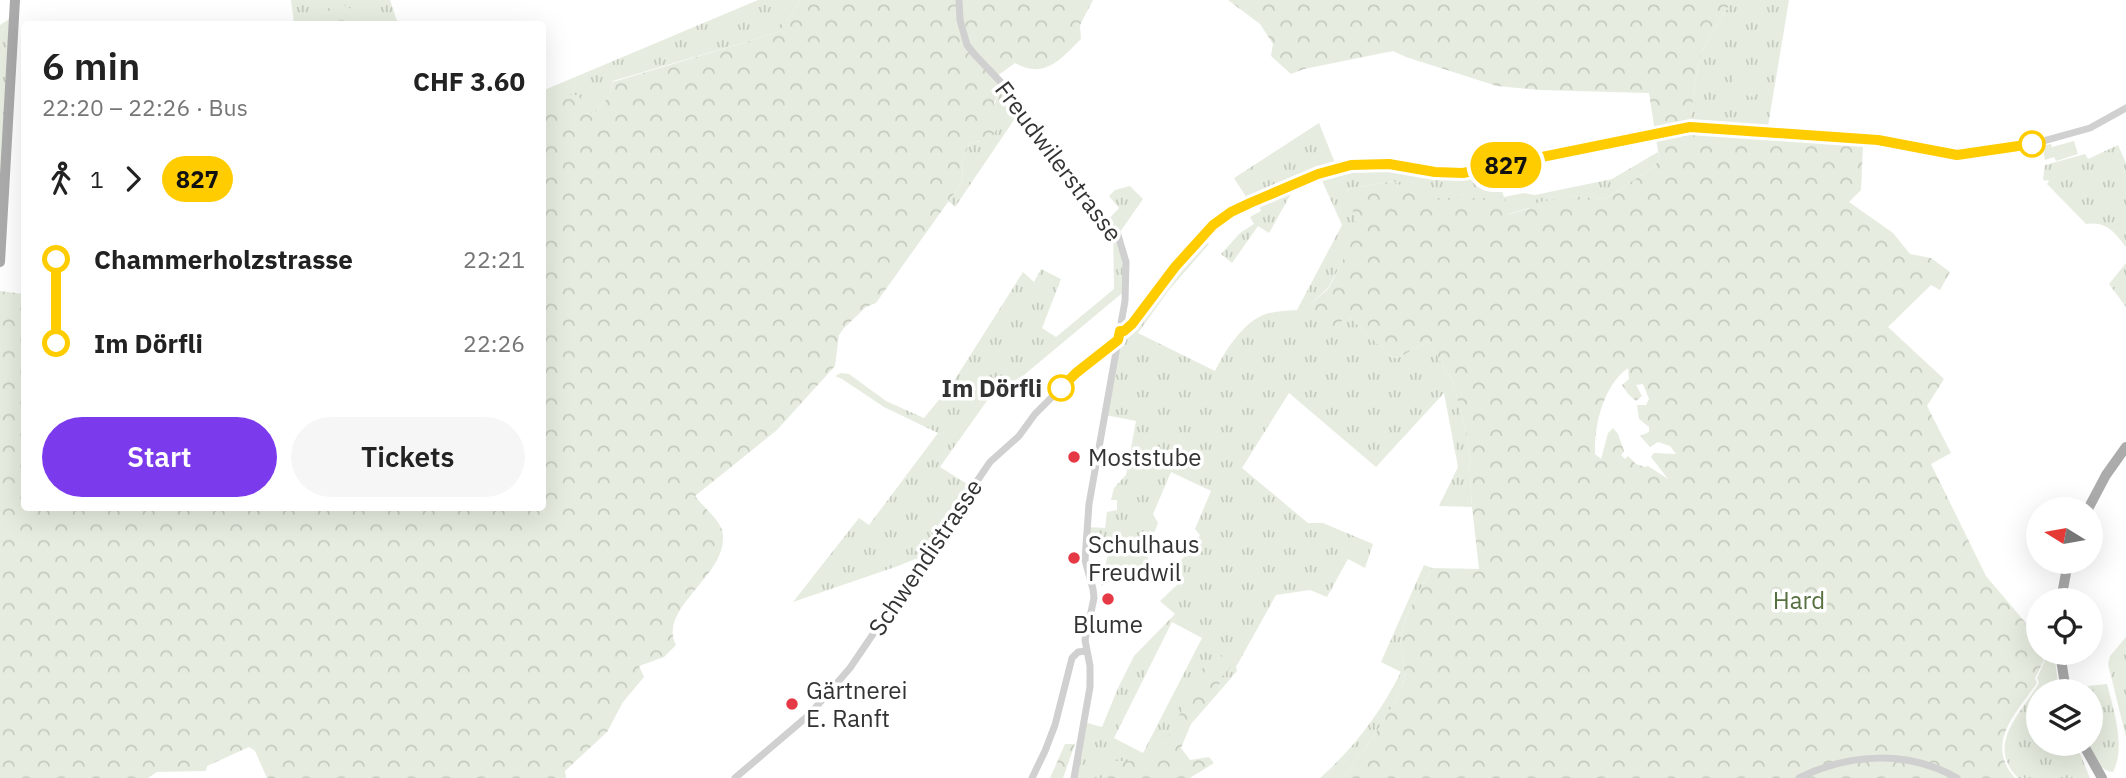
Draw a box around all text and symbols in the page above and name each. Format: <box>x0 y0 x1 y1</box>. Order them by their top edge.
text: 6 min <box>42 41 140 90</box>
text: CHF 3.60 <box>413 64 525 98</box>
street label: Freudwilerstrasse <box>988 74 1130 248</box>
text: 22:20 – 22:26 · Bus <box>42 92 248 122</box>
unlabelled marker <box>2019 131 2045 157</box>
line badge: 827 <box>1466 142 1546 188</box>
text: 827 <box>1484 149 1528 181</box>
icon: walk <box>42 160 80 198</box>
icon: forward <box>114 160 152 198</box>
text: 827 <box>176 163 219 195</box>
text: 1 <box>90 164 104 194</box>
text: Chammerholzstrasse <box>94 242 353 276</box>
text: 22:21 <box>463 244 525 274</box>
text: Im Dörfli <box>94 326 203 360</box>
text: 22:26 <box>463 328 525 358</box>
place label: Im Dörfli <box>942 372 1042 404</box>
marker: Im Dörfli <box>1048 375 1074 401</box>
button: Start <box>42 417 277 497</box>
button: Tickets <box>291 417 525 497</box>
place label: Moststube <box>1088 441 1202 473</box>
marker: Moststube <box>1066 449 1082 465</box>
street label: Schwendistrasse <box>861 472 989 642</box>
north arrow <box>2026 497 2104 574</box>
map controls <box>2026 497 2103 756</box>
place label: Schulhaus Freudwil <box>1088 528 1200 588</box>
marker: Schulhaus Freudwil <box>1066 550 1082 566</box>
park label: Hard <box>1773 584 1825 616</box>
button: locate <box>2026 588 2103 665</box>
marker: Blume <box>1100 591 1116 607</box>
place label: Blume <box>1073 608 1143 640</box>
place label: Gärtnerei E. Ranft <box>806 674 908 734</box>
button: layers <box>2026 679 2103 756</box>
marker: Gärtnerei E. Ranft <box>784 696 800 712</box>

